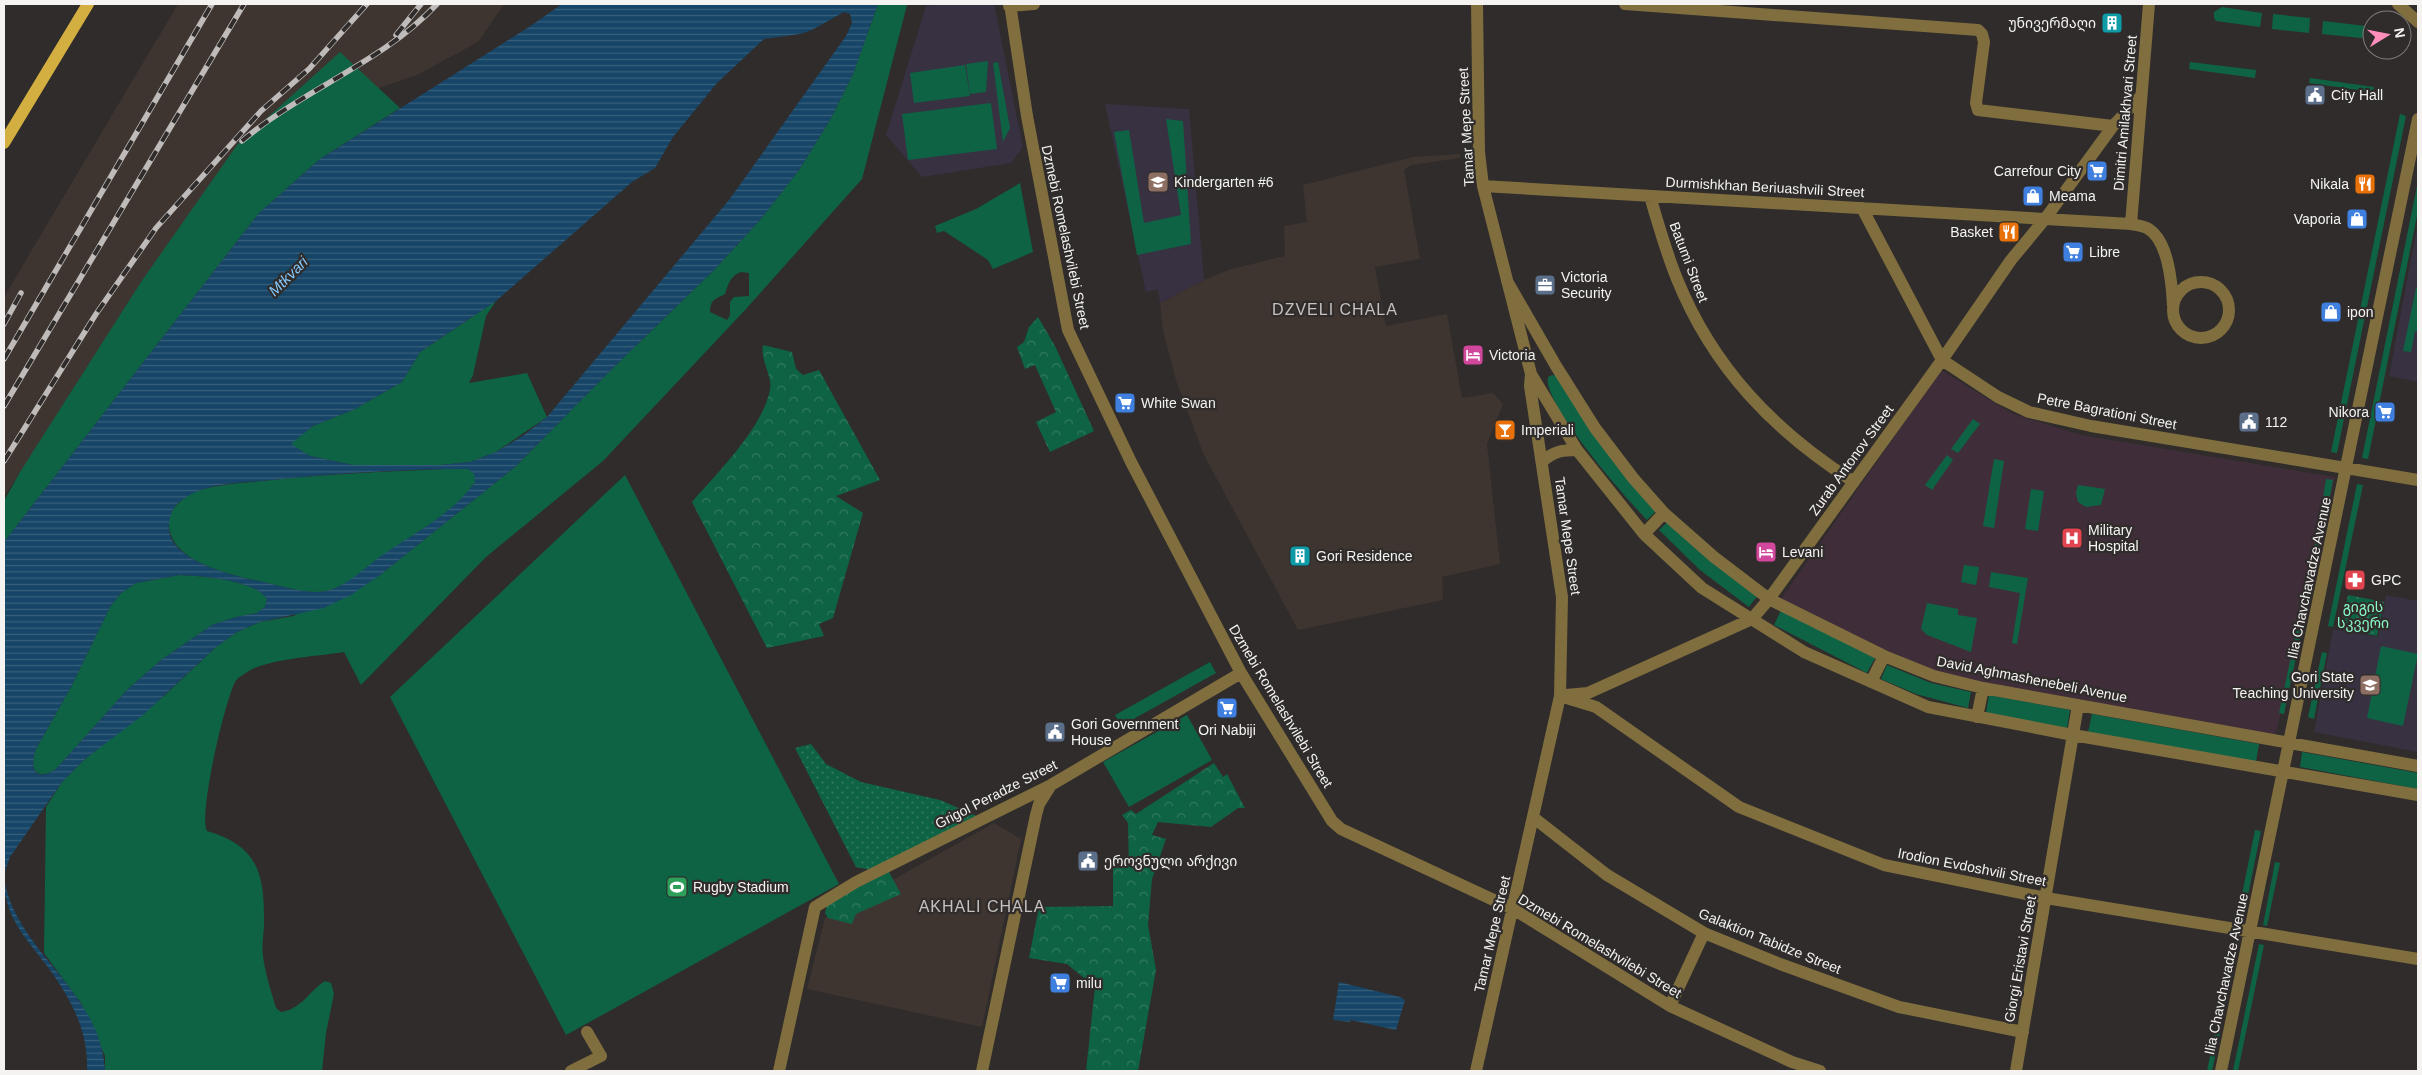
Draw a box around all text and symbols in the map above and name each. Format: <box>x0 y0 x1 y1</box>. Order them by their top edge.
north arrow <box>2362 10 2412 60</box>
building icon: უნივერმაღი <box>2100 11 2124 35</box>
place label: უნივერმაღი <box>2008 15 2096 32</box>
text: N <box>2391 26 2409 39</box>
street label: Dimitri Amilakhvari Street <box>2110 34 2140 192</box>
street label: Tamar Mepe Street <box>1455 67 1477 187</box>
public building icon: City Hall <box>2303 83 2327 107</box>
place label: City Hall <box>2331 87 2383 103</box>
street label: Dzmebi Romelashvilebi Street <box>1039 144 1093 330</box>
supermarket icon: Carrefour City <box>2085 159 2109 183</box>
place label: Carrefour City <box>1994 163 2081 179</box>
school or university icon: Kindergarten #6 <box>1146 170 1170 194</box>
restaurant icon: Nikala <box>2353 172 2377 196</box>
place label: Kindergarten #6 <box>1174 174 1274 190</box>
street label: Durmishkhan Beriuashvili Street <box>1665 174 1865 200</box>
place label: Nikala <box>2310 176 2349 192</box>
shop icon: Meama <box>2021 184 2045 208</box>
place label: Meama <box>2049 188 2096 204</box>
shop icon: Vaporia <box>2345 207 2369 231</box>
place label: Vaporia <box>2294 211 2341 227</box>
street label: Batumi Street <box>1666 220 1712 305</box>
restaurant icon: Basket <box>1997 220 2021 244</box>
place label: Basket <box>1950 224 1993 240</box>
supermarket icon: Libre <box>2061 240 2085 264</box>
place label: Libre <box>2089 244 2120 260</box>
water label: Mtkvari <box>265 252 312 299</box>
place label: Victoria Security <box>1561 269 1612 301</box>
office icon: Victoria Security <box>1533 273 1557 297</box>
shop icon: ipon <box>2319 300 2343 324</box>
district label: DZVELI CHALA <box>1272 301 1398 318</box>
place label: ipon <box>2347 304 2373 320</box>
hotel icon: Victoria <box>1461 343 1485 367</box>
place label: Victoria <box>1489 347 1536 363</box>
street label: Petre Bagrationi Street <box>2036 390 2178 432</box>
supermarket icon: White Swan <box>1113 391 1137 415</box>
place label: White Swan <box>1141 395 1216 411</box>
supermarket icon: Nikora <box>2373 400 2397 424</box>
street label: Zurab Antonov Street <box>1806 402 1896 518</box>
place label: Nikora <box>2329 404 2369 420</box>
public building icon: 112 <box>2237 410 2261 434</box>
place label: 112 <box>2265 414 2288 430</box>
bar icon: Imperiali <box>1493 418 1517 442</box>
place label: Imperiali <box>1521 422 1574 438</box>
street label: Tamar Mepe Street <box>1552 476 1584 596</box>
street label: Ilia Chavchavadze Avenue <box>2284 496 2334 660</box>
place label: Military Hospital <box>2088 522 2139 554</box>
hospital icon: Military Hospital <box>2060 526 2084 550</box>
hotel icon: Levani <box>1754 540 1778 564</box>
building icon: Gori Residence <box>1288 544 1312 568</box>
place label: Levani <box>1782 544 1823 560</box>
place label: Gori Residence <box>1316 548 1413 564</box>
pharmacy icon: GPC <box>2343 568 2367 592</box>
place label: GPC <box>2371 572 2401 588</box>
park label: გიგის სკვერი <box>2337 599 2389 632</box>
street label: Dzmebi Romelashvilebi Street <box>1226 622 1336 791</box>
street label: David Aghmashenebeli Avenue <box>1935 653 2129 705</box>
place label: Gori State Teaching University <box>2233 669 2354 701</box>
school or university icon: Gori State Teaching University <box>2358 673 2382 697</box>
supermarket icon: Ori Nabiji <box>1215 696 1239 720</box>
place label: Gori Government House <box>1071 716 1178 748</box>
public building icon: Gori Government House <box>1043 720 1067 744</box>
place label: Ori Nabiji <box>1198 722 1256 738</box>
street label: Grigol Peradze Street <box>932 756 1060 832</box>
street label: Irodion Evdoshvili Street <box>1896 845 2048 889</box>
public building icon: ეროვნული არქივი <box>1076 849 1100 873</box>
place label: ეროვნული არქივი <box>1104 853 1237 870</box>
street label: Tamar Mepe Street <box>1471 874 1513 994</box>
sports icon: Rugby Stadium <box>665 875 689 899</box>
place label: Rugby Stadium <box>693 879 789 895</box>
street label: Dzmebi Romelashvilebi Street <box>1516 891 1685 1001</box>
street label: Ilia Chavchavadze Avenue <box>2201 892 2251 1056</box>
street label: Giorgi Eristavi Street <box>2001 894 2039 1024</box>
district label: AKHALI CHALA <box>919 898 1045 915</box>
street label: Galaktion Tabidze Street <box>1696 905 1844 977</box>
supermarket icon: milu <box>1048 971 1072 995</box>
place label: milu <box>1076 975 1102 991</box>

